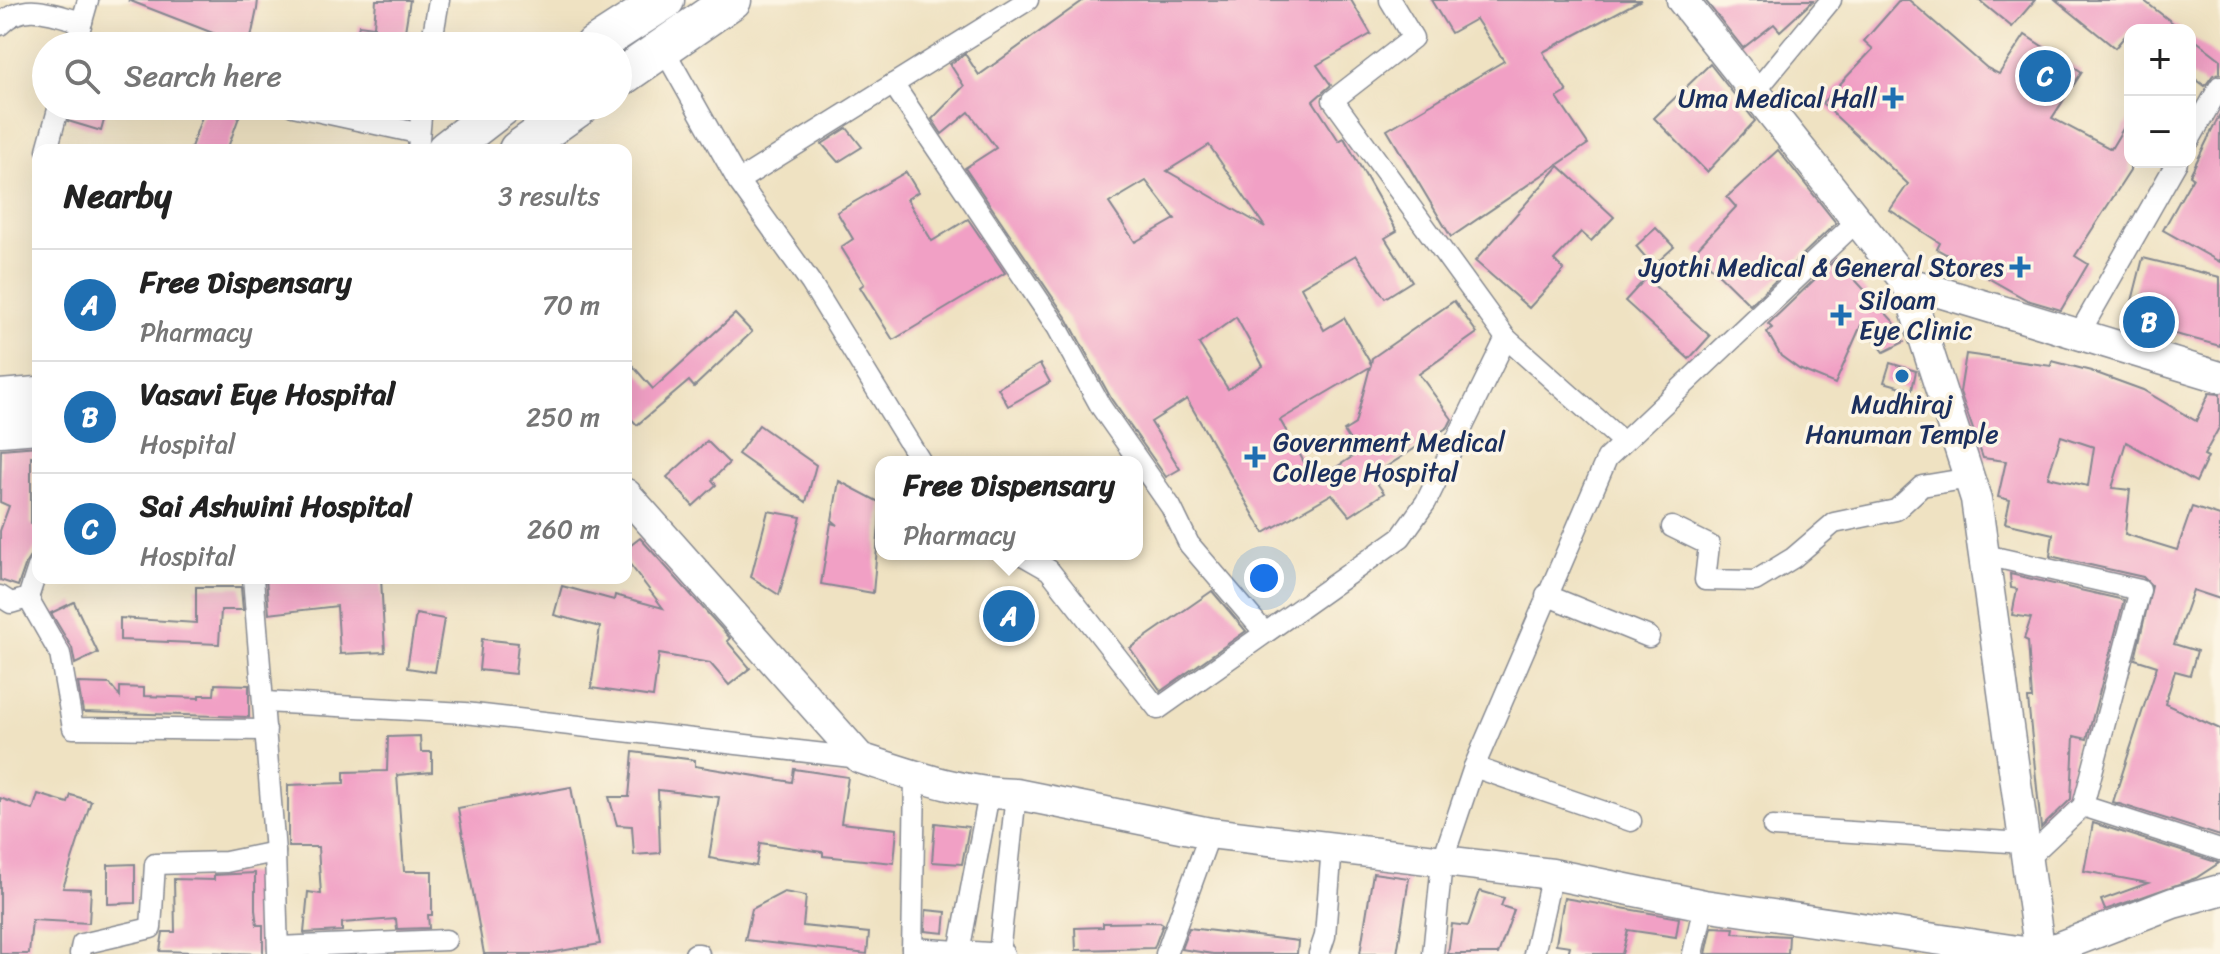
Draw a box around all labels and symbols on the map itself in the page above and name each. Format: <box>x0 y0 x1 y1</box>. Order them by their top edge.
pin: C <box>2019 46 2071 106</box>
place label: Uma Medical Hall <box>1678 75 1878 121</box>
marker: Uma Medical Hall <box>1884 89 1902 107</box>
place label: Jyothi Medical & General Stores <box>1638 244 2004 290</box>
marker: Jyothi Medical & General Stores <box>2011 258 2029 276</box>
place label: Siloam Eye Clinic <box>1859 277 1972 353</box>
pin: B <box>2123 292 2175 352</box>
marker: Siloam Eye Clinic <box>1830 304 1852 326</box>
marker: Mudhiraj Hanuman Temple <box>1893 367 1911 385</box>
place label: Mudhiraj Hanuman Temple <box>1805 381 1999 457</box>
place label: Government Medical College Hospital <box>1273 419 1506 495</box>
marker: Government Medical College Hospital <box>1244 446 1266 468</box>
your location <box>1244 558 1284 598</box>
pin: A <box>983 586 1035 646</box>

